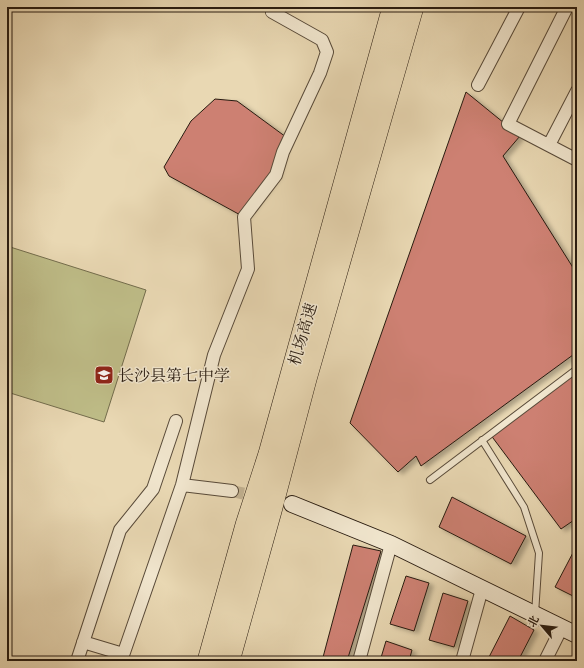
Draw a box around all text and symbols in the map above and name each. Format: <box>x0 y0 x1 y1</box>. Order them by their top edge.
street label: 机场高速 <box>285 301 323 368</box>
school or university icon: 长沙县第七中学 <box>93 364 115 386</box>
place label: 长沙县第七中学 <box>118 366 230 388</box>
north arrow <box>522 606 562 646</box>
text: 北 <box>525 614 544 630</box>

